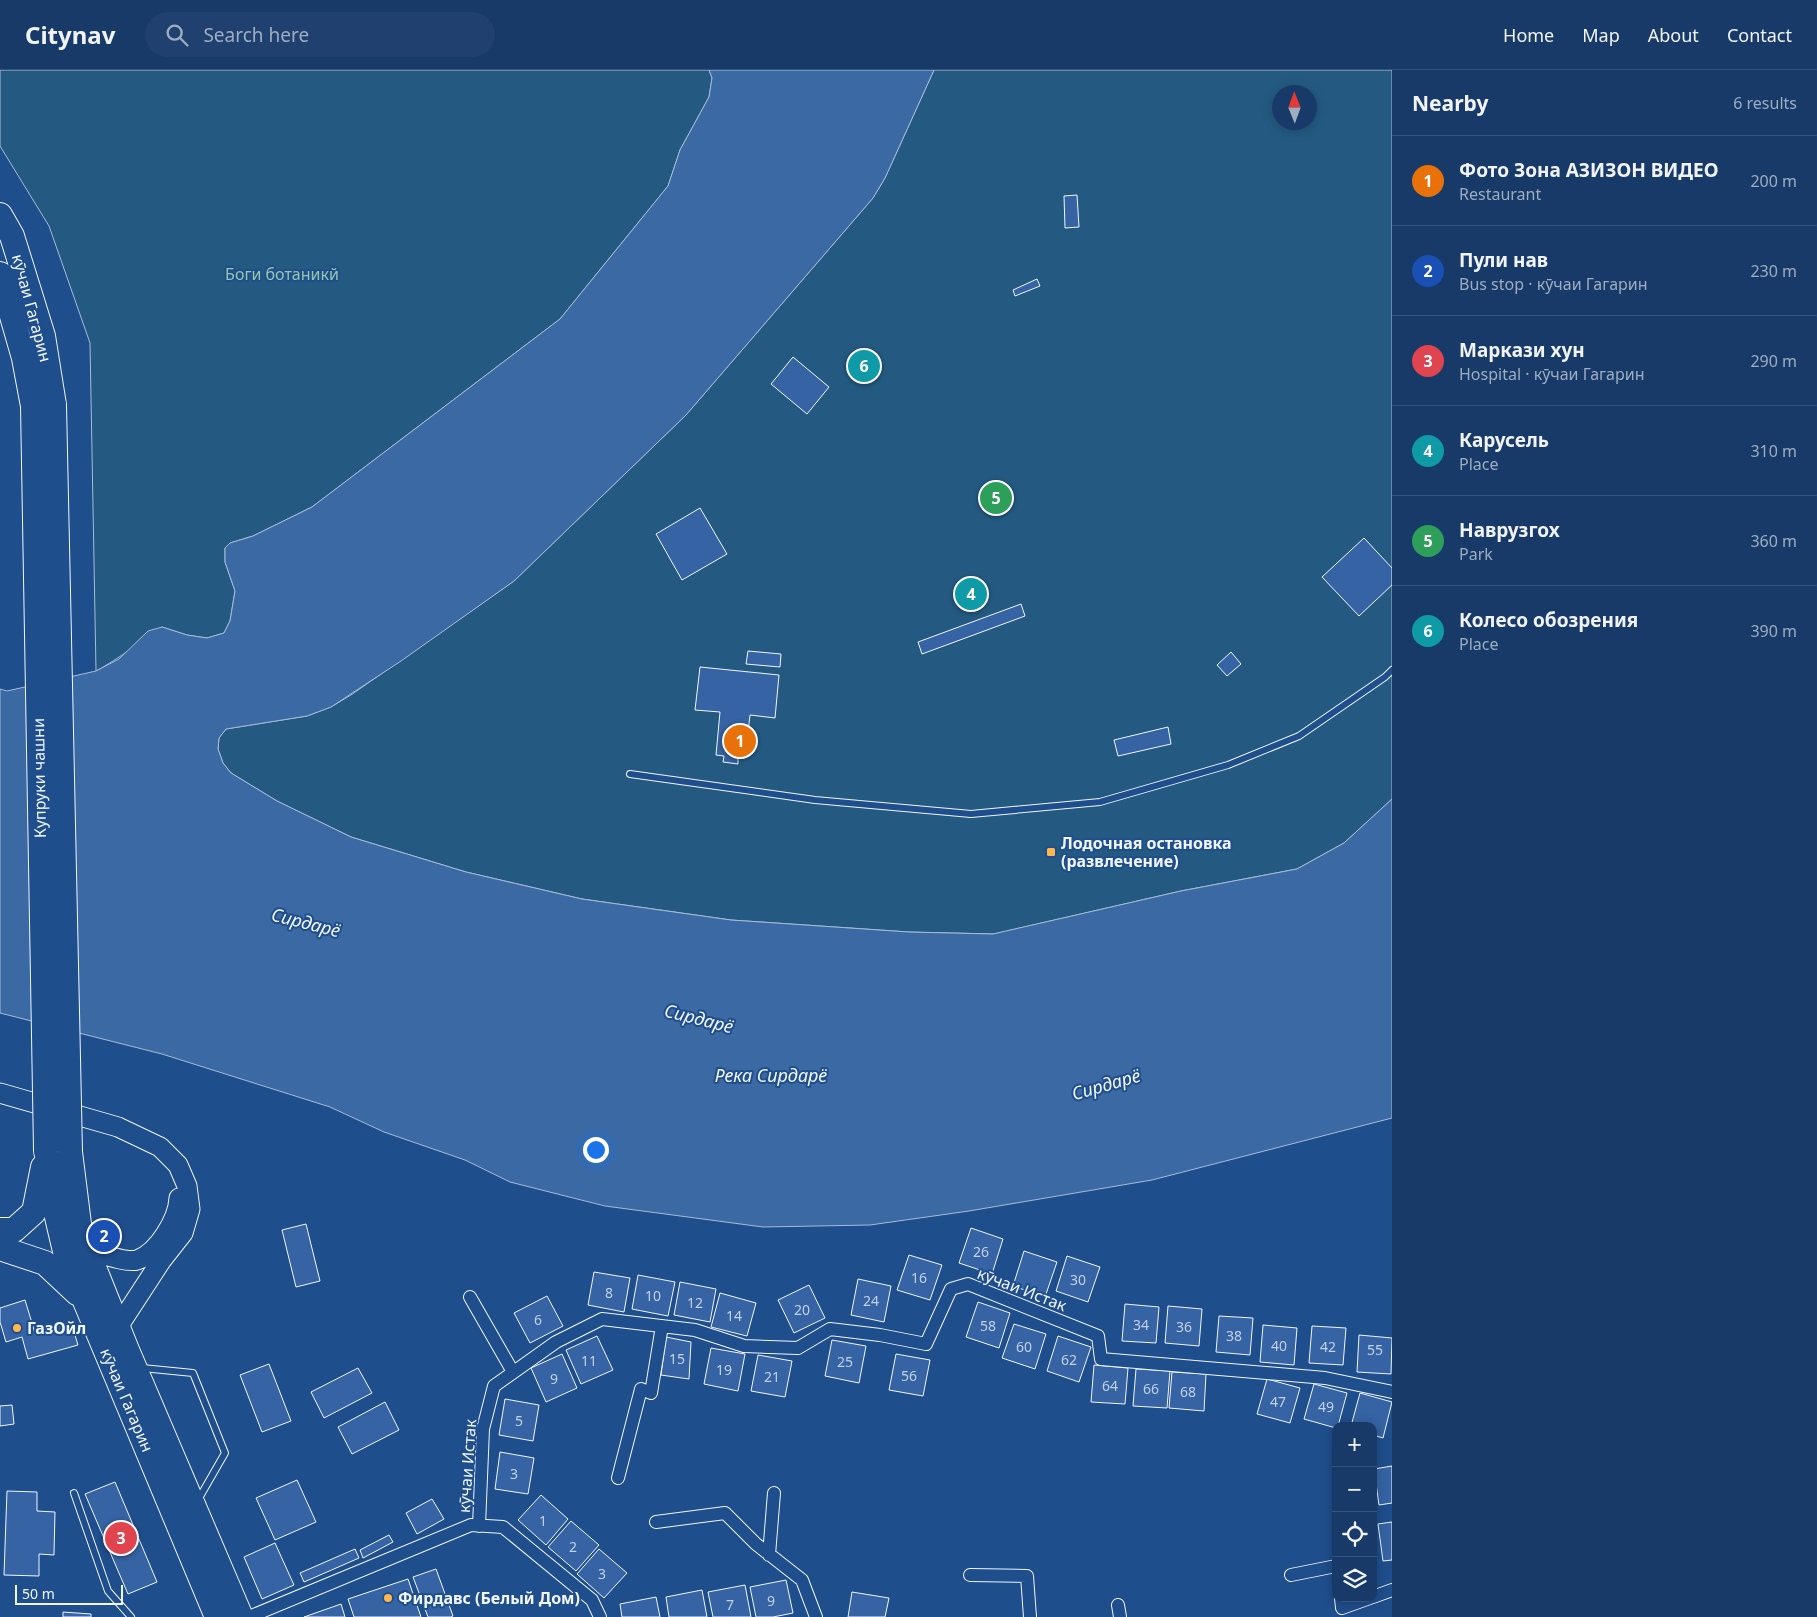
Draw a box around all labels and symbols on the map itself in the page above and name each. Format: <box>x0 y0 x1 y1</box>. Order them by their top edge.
north arrow <box>1272 85 1317 130</box>
street label: кӯчаи Гагарин <box>7 252 57 364</box>
park label: Боги ботаникй <box>225 263 339 285</box>
pin: 6 <box>848 347 880 385</box>
pin: 5 <box>980 479 1012 517</box>
pin: 4 <box>955 575 987 613</box>
street label: Купруки чашни <box>27 718 51 838</box>
pin: 1 <box>724 722 756 760</box>
place label: Лодочная остановка (развлечение) <box>1061 832 1232 872</box>
marker: Лодочная остановка (развлечение) <box>1045 846 1057 858</box>
water label: Сирдарё <box>269 902 343 942</box>
water label: Сирдарё <box>662 998 736 1038</box>
water label: Река Сирдарё <box>715 1063 827 1087</box>
water label: Сирдарё <box>1069 1063 1143 1105</box>
your location <box>583 1137 609 1163</box>
pin: 2 <box>88 1217 120 1255</box>
house number: 26 <box>973 1242 989 1261</box>
street label: кӯчаи Истак <box>974 1262 1070 1316</box>
house number: 16 <box>911 1268 927 1287</box>
house number: 30 <box>1070 1270 1086 1289</box>
house number: 8 <box>605 1283 613 1302</box>
house number: 10 <box>645 1286 661 1305</box>
house number: 24 <box>863 1291 879 1310</box>
house number: 12 <box>687 1293 703 1312</box>
house number: 20 <box>794 1300 810 1319</box>
house number: 14 <box>726 1306 742 1325</box>
house number: 6 <box>534 1310 542 1329</box>
house number: 34 <box>1133 1315 1149 1334</box>
house number: 58 <box>980 1316 996 1335</box>
place label: ГазОйл <box>27 1317 86 1339</box>
house number: 36 <box>1176 1317 1192 1336</box>
marker: ГазОйл <box>11 1322 23 1334</box>
house number: 38 <box>1226 1326 1242 1345</box>
house number: 40 <box>1271 1336 1287 1355</box>
house number: 60 <box>1016 1337 1032 1356</box>
house number: 42 <box>1320 1337 1336 1356</box>
house number: 55 <box>1367 1340 1383 1359</box>
street label: кӯчаи Гагарин <box>95 1345 159 1455</box>
house number: 15 <box>669 1349 685 1368</box>
house number: 62 <box>1061 1350 1077 1369</box>
house number: 11 <box>581 1351 597 1370</box>
house number: 25 <box>837 1352 853 1371</box>
house number: 19 <box>716 1360 732 1379</box>
house number: 56 <box>901 1366 917 1385</box>
house number: 21 <box>764 1367 780 1386</box>
house number: 9 <box>550 1369 558 1388</box>
house number: 64 <box>1102 1376 1118 1395</box>
house number: 66 <box>1143 1379 1159 1398</box>
house number: 68 <box>1180 1382 1196 1401</box>
house number: 47 <box>1270 1392 1286 1411</box>
house number: 49 <box>1318 1397 1334 1416</box>
house number: 5 <box>515 1411 523 1430</box>
street label: кӯчаи Истак <box>453 1418 481 1514</box>
house number: 3 <box>510 1464 518 1483</box>
house number: 1 <box>539 1511 547 1530</box>
pin: 3 <box>105 1519 137 1557</box>
house number: 2 <box>569 1537 577 1556</box>
house number: 3 <box>598 1564 606 1583</box>
scale bar <box>15 1582 122 1605</box>
place label: Фирдавс (Белый Дом) <box>398 1587 580 1609</box>
house number: 9 <box>767 1591 775 1610</box>
marker: Фирдавс (Белый Дом) <box>382 1592 394 1604</box>
house number: 7 <box>726 1595 734 1614</box>

